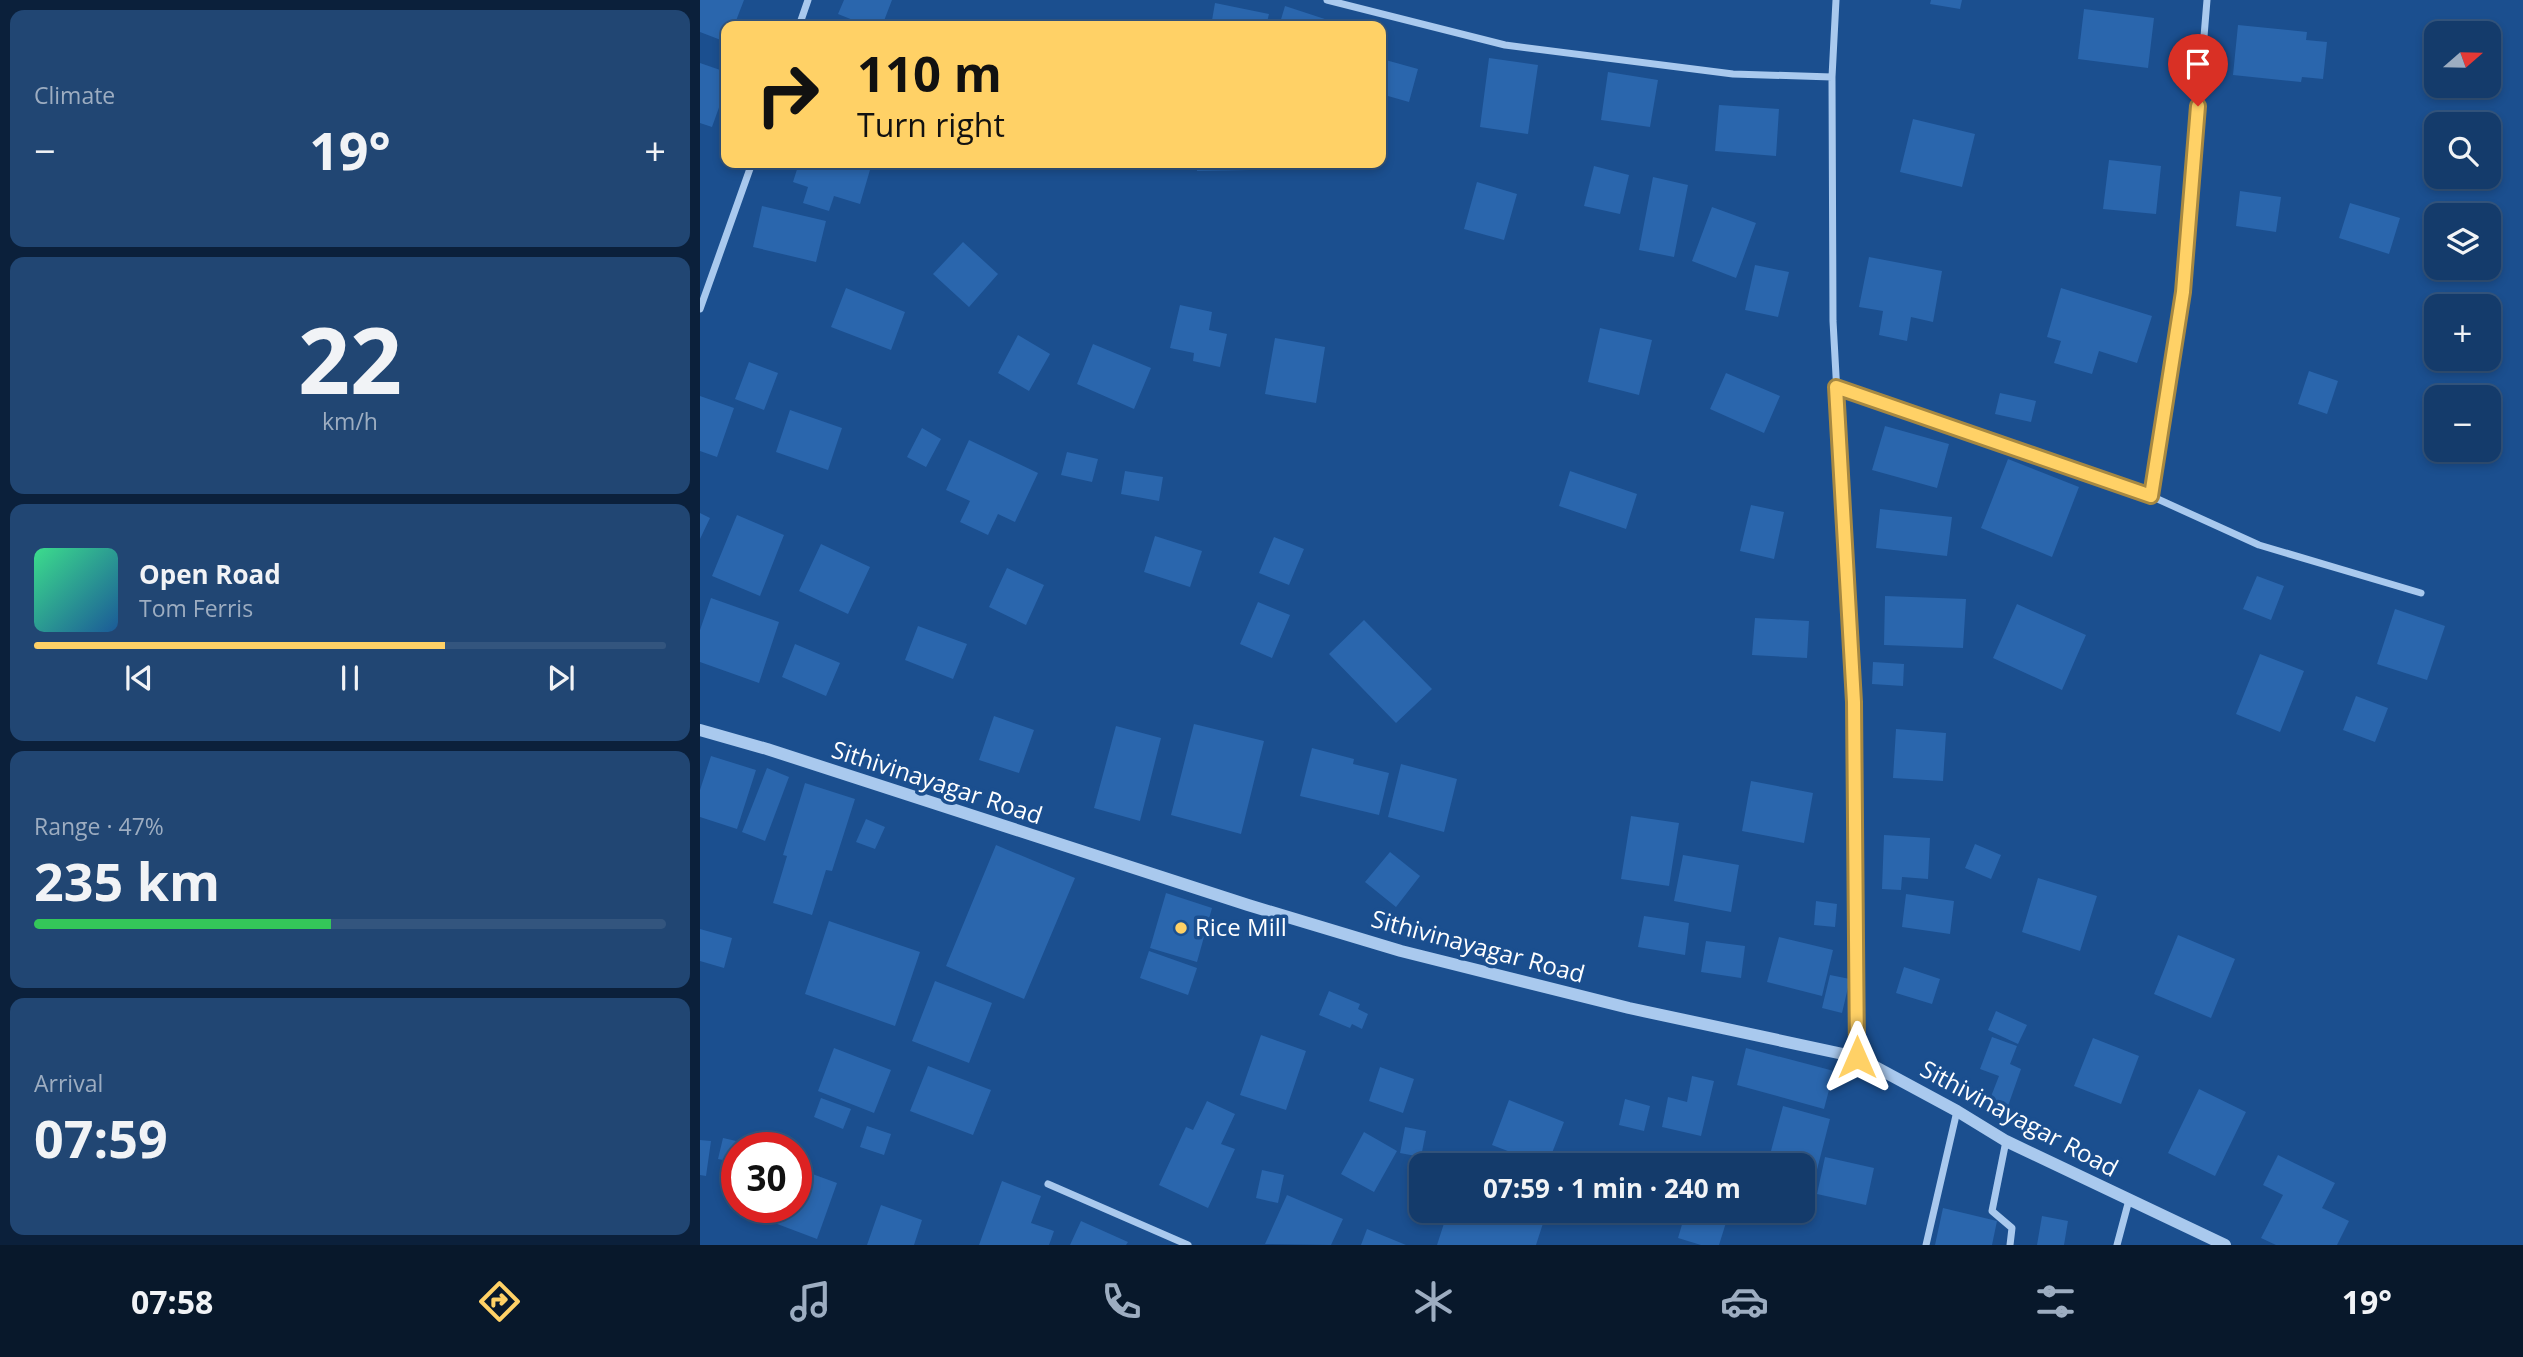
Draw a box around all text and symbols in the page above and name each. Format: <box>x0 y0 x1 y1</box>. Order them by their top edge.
north arrow <box>2424 21 2501 98</box>
map controls <box>2424 21 2501 462</box>
pin <box>2168 34 2228 106</box>
text: 110 m <box>857 40 1002 106</box>
icon: arrive <box>2179 45 2217 83</box>
icon: right <box>742 49 833 140</box>
text: Climate <box>34 79 115 111</box>
text: Turn right <box>857 103 1005 146</box>
button: search <box>2424 112 2501 189</box>
text: 19° <box>309 114 391 185</box>
text: − <box>34 124 56 176</box>
text: + <box>644 124 666 176</box>
button: layers <box>2424 203 2501 280</box>
button: + <box>2424 294 2501 371</box>
text: 22 <box>298 297 402 421</box>
button: − <box>2424 385 2501 462</box>
text: km/h <box>322 405 378 437</box>
text: Open Road <box>139 556 281 592</box>
text: Tom Ferris <box>139 592 253 624</box>
icon: previous <box>120 659 158 697</box>
icon: pause <box>331 659 369 697</box>
icon: next <box>542 659 580 697</box>
street label: Sithivinayagar Road <box>828 732 1047 831</box>
text: Range · 47% <box>34 810 164 842</box>
text: 235 km <box>34 845 220 916</box>
street label: Sithivinayagar Road <box>1368 901 1589 990</box>
place label: Rice Mill <box>1195 910 1287 943</box>
marker: Rice Mill <box>1173 920 1189 936</box>
position arrow <box>1820 1020 1894 1094</box>
street label: Sithivinayagar Road <box>1915 1052 2124 1184</box>
text: Arrival <box>34 1067 103 1099</box>
text: 07:59 <box>34 1102 168 1173</box>
speed limit sign: 30 <box>721 1132 812 1223</box>
text: 07:59 · 1 min · 240 m <box>1483 1170 1741 1206</box>
icon: directions <box>475 1277 524 1326</box>
icon: music <box>786 1277 835 1326</box>
icon: phone <box>1097 1277 1146 1326</box>
icon: climate <box>1409 1277 1458 1326</box>
icon: car <box>1720 1277 1769 1326</box>
icon: filters <box>2031 1277 2080 1326</box>
text: 07:58 <box>131 1280 213 1323</box>
text: 19° <box>2342 1280 2392 1323</box>

